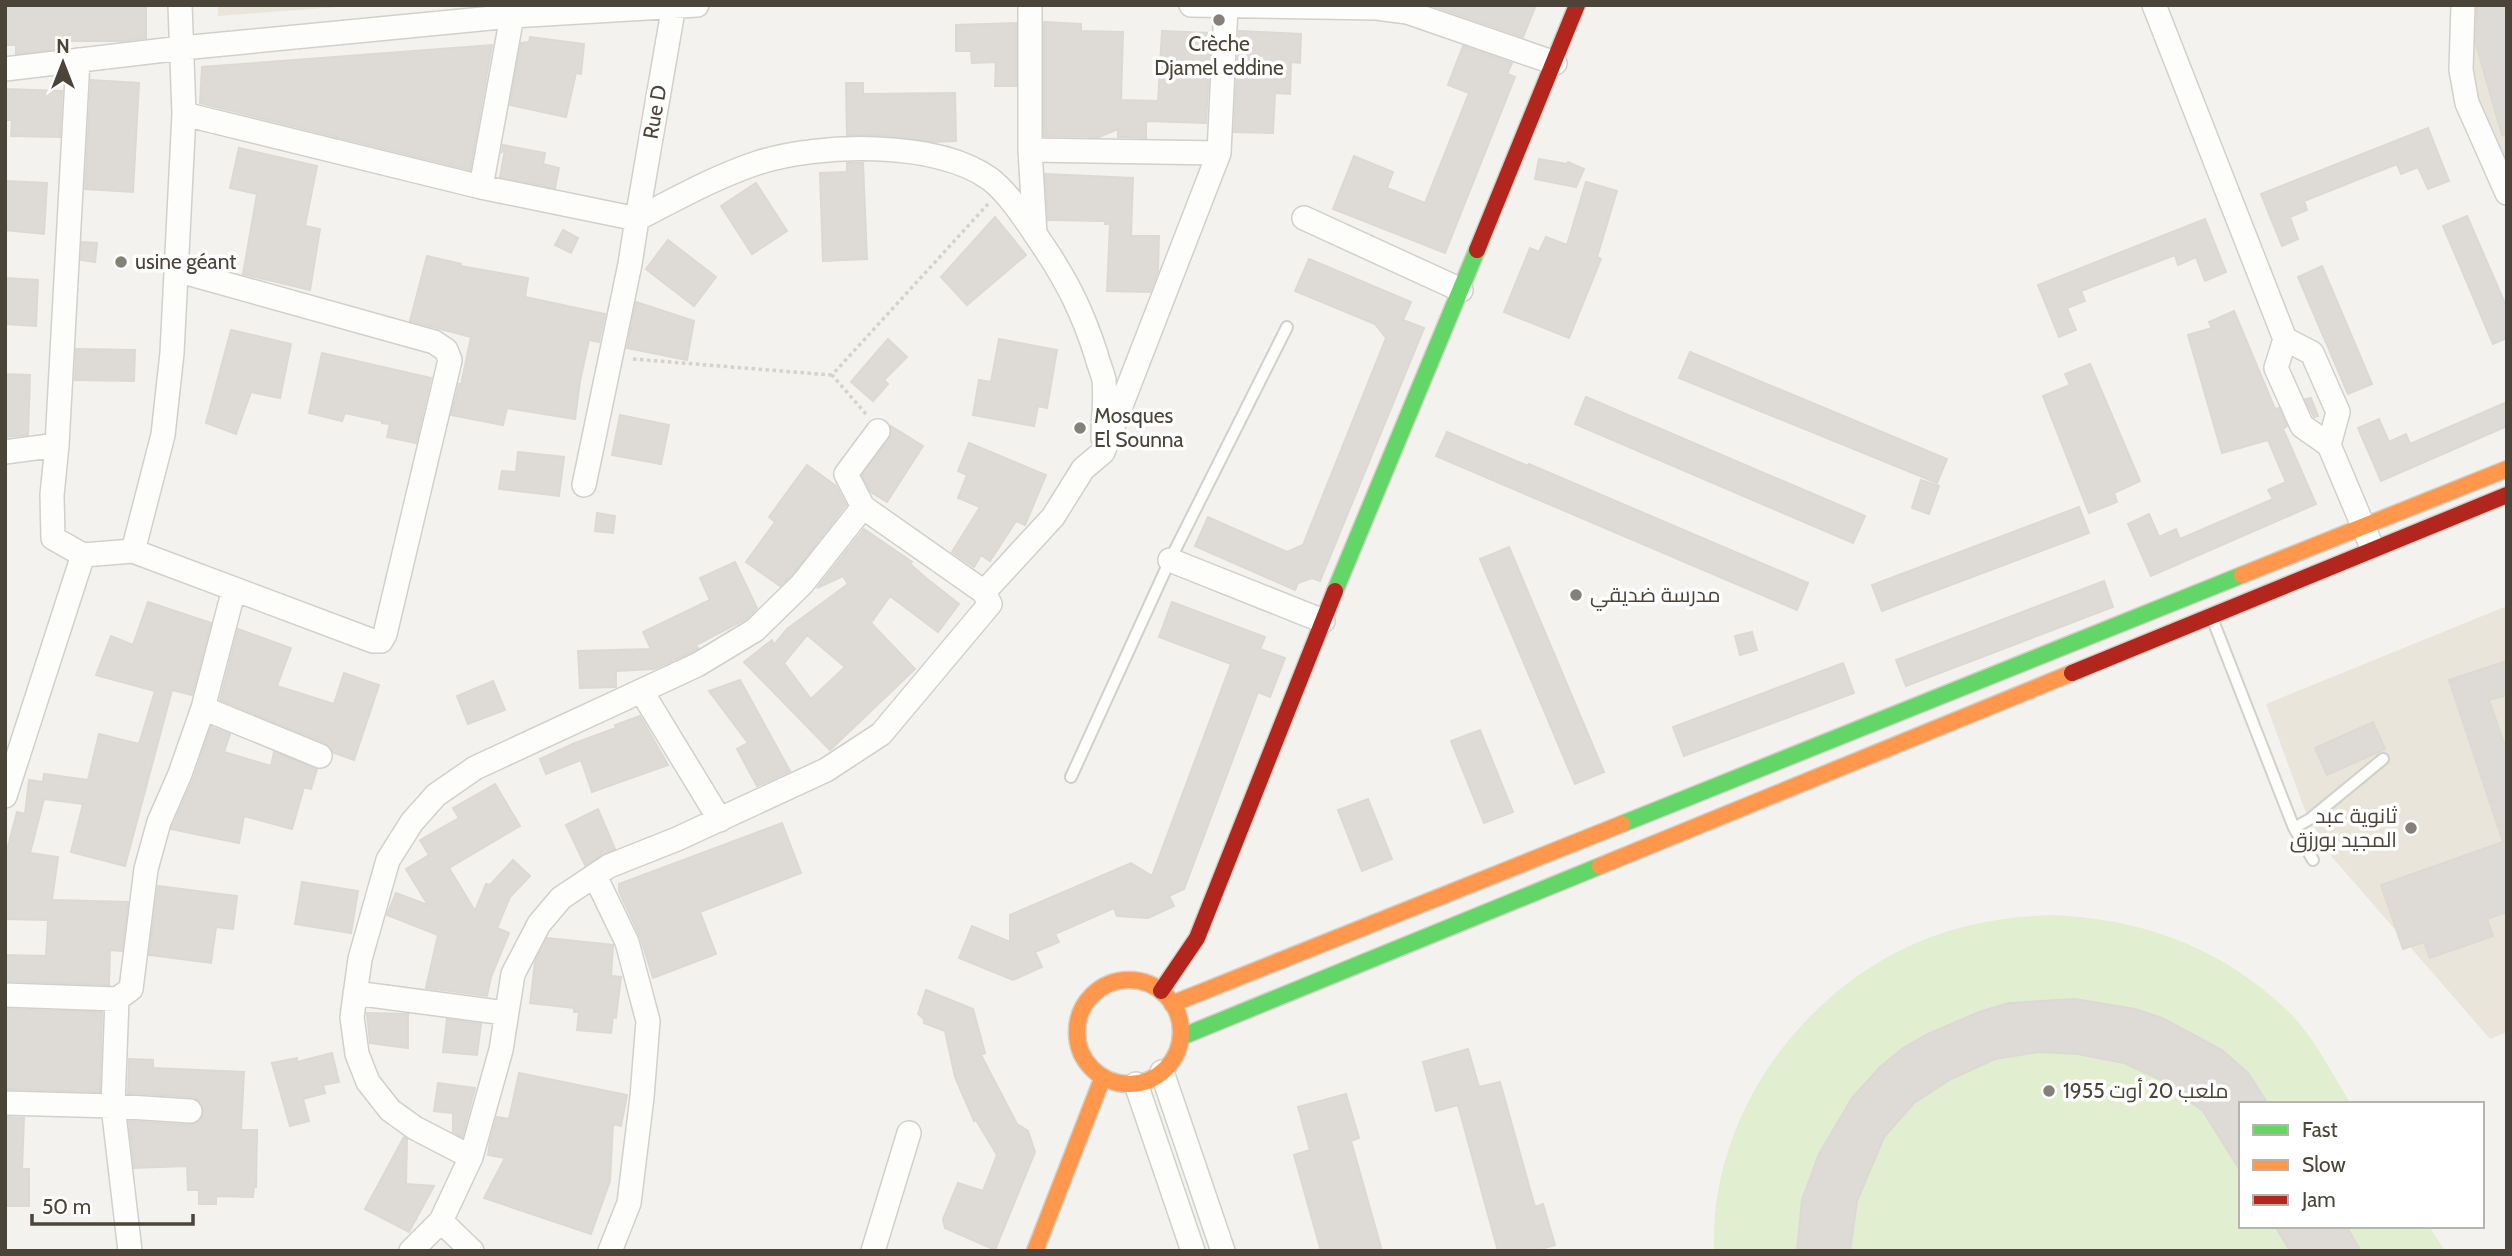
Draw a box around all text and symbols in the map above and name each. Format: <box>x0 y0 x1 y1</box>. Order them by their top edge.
marker: Crèche Djamel eddine <box>1211 12 1227 28</box>
north arrow <box>28 28 98 98</box>
place label: Crèche Djamel eddine <box>1154 31 1284 81</box>
text: N <box>56 35 70 58</box>
street label: Rue D <box>637 83 672 141</box>
place label: usine géant <box>135 249 236 274</box>
marker: usine géant <box>113 254 129 270</box>
place label: Mosques El Sounna <box>1094 403 1184 452</box>
marker: Mosques El Sounna <box>1072 420 1088 436</box>
place label: مدرسة ضديقي <box>1590 582 1721 611</box>
marker: مدرسة ضديقي <box>1568 587 1584 603</box>
place label: ثانوية عبد المجيد بورزق <box>2290 803 2397 853</box>
marker: ثانوية عبد المجيد بورزق <box>2403 820 2419 836</box>
place label: ملعب 20 أوت 1955 <box>2063 1078 2228 1103</box>
marker: ملعب 20 أوت 1955 <box>2041 1083 2057 1099</box>
legend <box>2239 1102 2484 1228</box>
text: Fast <box>2302 1117 2338 1142</box>
text: Slow <box>2302 1152 2346 1177</box>
scale bar <box>32 1182 192 1226</box>
text: Jam <box>2301 1187 2336 1212</box>
text: 50 m <box>42 1194 91 1219</box>

